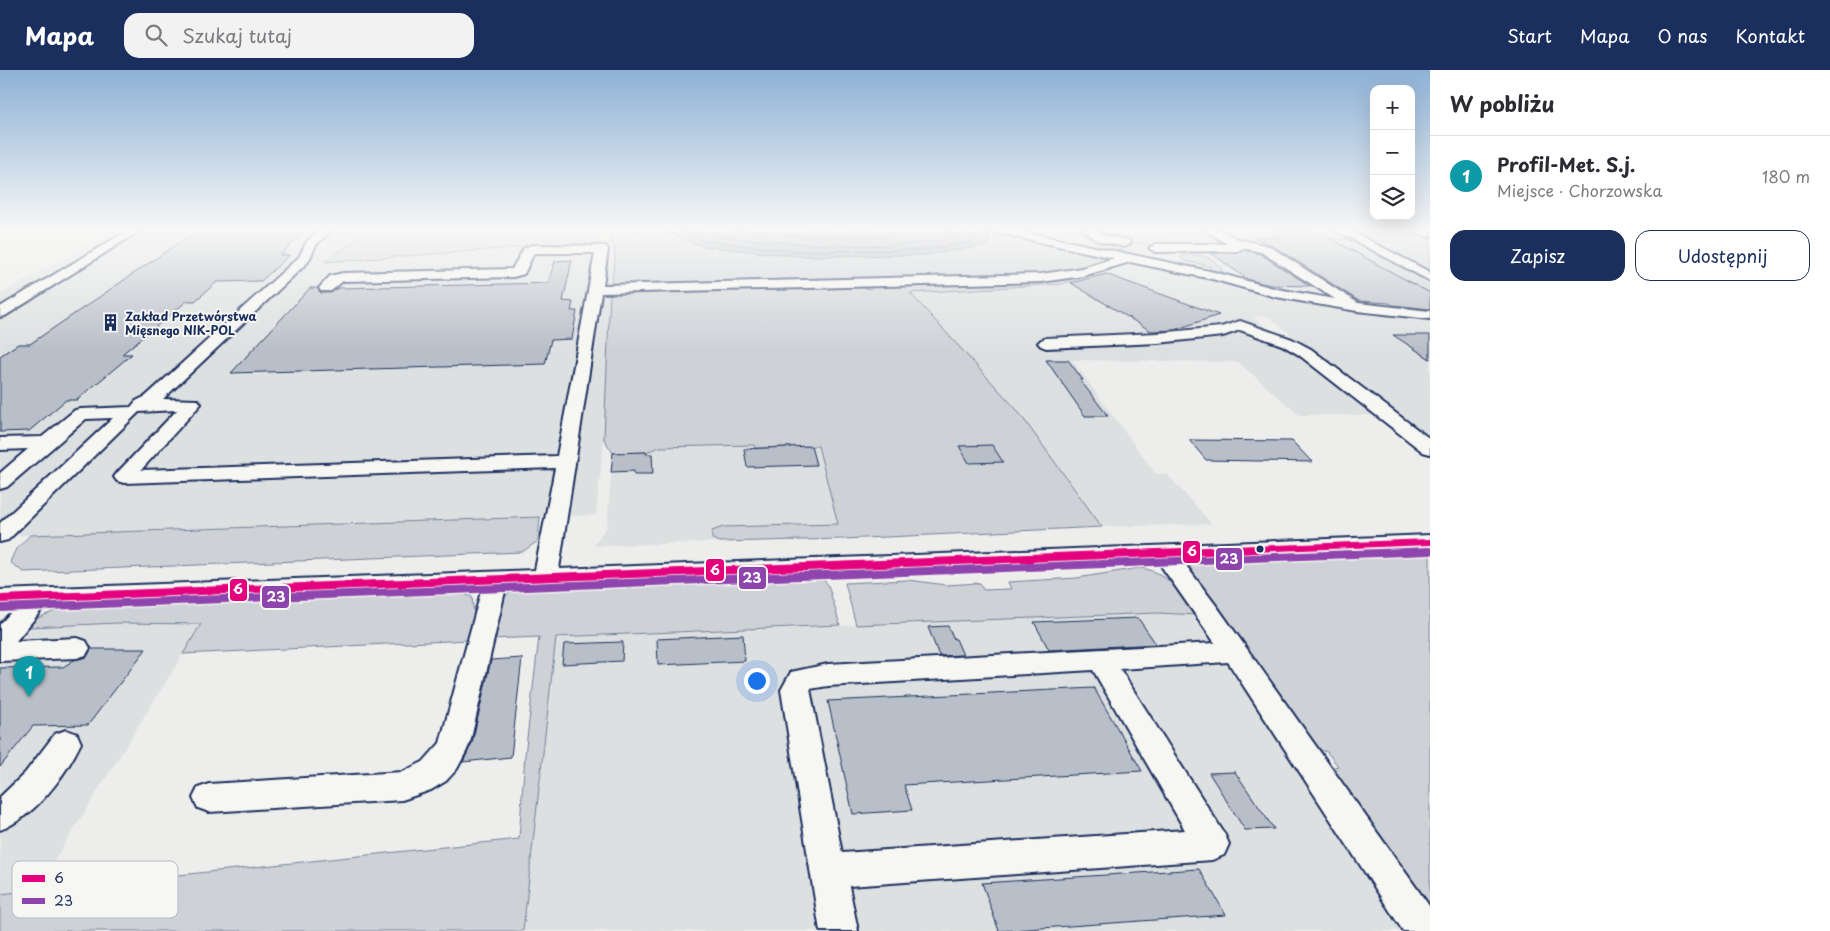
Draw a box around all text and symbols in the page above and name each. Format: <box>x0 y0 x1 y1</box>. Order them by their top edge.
search box <box>124 13 474 58</box>
text: Mapa <box>25 17 94 53</box>
icon: search <box>142 21 170 49</box>
text: Szukaj tutaj <box>182 21 292 49</box>
text: Start <box>1507 22 1552 49</box>
text: Mapa <box>1580 22 1629 49</box>
text: O nas <box>1657 22 1707 49</box>
text: Kontakt <box>1735 22 1805 49</box>
map controls <box>1370 85 1415 220</box>
button: + <box>1370 85 1415 130</box>
text: W pobliżu <box>1450 87 1555 119</box>
button: − <box>1370 130 1415 175</box>
text: Profil-Met. S.j. <box>1497 150 1635 178</box>
text: 1 <box>1462 164 1470 188</box>
text: 180 m <box>1762 164 1810 188</box>
button: layers <box>1370 175 1415 220</box>
text: Miejsce · Chorzowska <box>1497 178 1662 202</box>
button: Zapisz <box>1450 230 1625 281</box>
button: Udostępnij <box>1635 230 1810 281</box>
place label: Zakład Przetwórstwa Mięsnego NIK-POL <box>125 307 257 339</box>
building icon: Zakład Przetwórstwa Mięsnego NIK-POL <box>101 313 121 333</box>
line badge: 6 <box>1182 540 1201 564</box>
text: 6 <box>1187 540 1197 561</box>
unlabelled marker <box>1255 544 1265 554</box>
line badge: 23 <box>1215 547 1243 571</box>
text: 23 <box>1220 548 1238 569</box>
line badge: 6 <box>705 558 725 582</box>
text: 6 <box>710 559 720 580</box>
line badge: 23 <box>738 566 767 590</box>
text: 23 <box>743 567 761 588</box>
line badge: 6 <box>229 578 248 602</box>
text: 6 <box>233 578 243 599</box>
line badge: 23 <box>261 585 290 609</box>
text: 23 <box>267 586 285 607</box>
pin: 1 <box>13 656 45 697</box>
your location <box>744 668 770 694</box>
legend <box>12 861 178 918</box>
text: 6 <box>54 867 64 888</box>
text: 23 <box>54 890 73 911</box>

